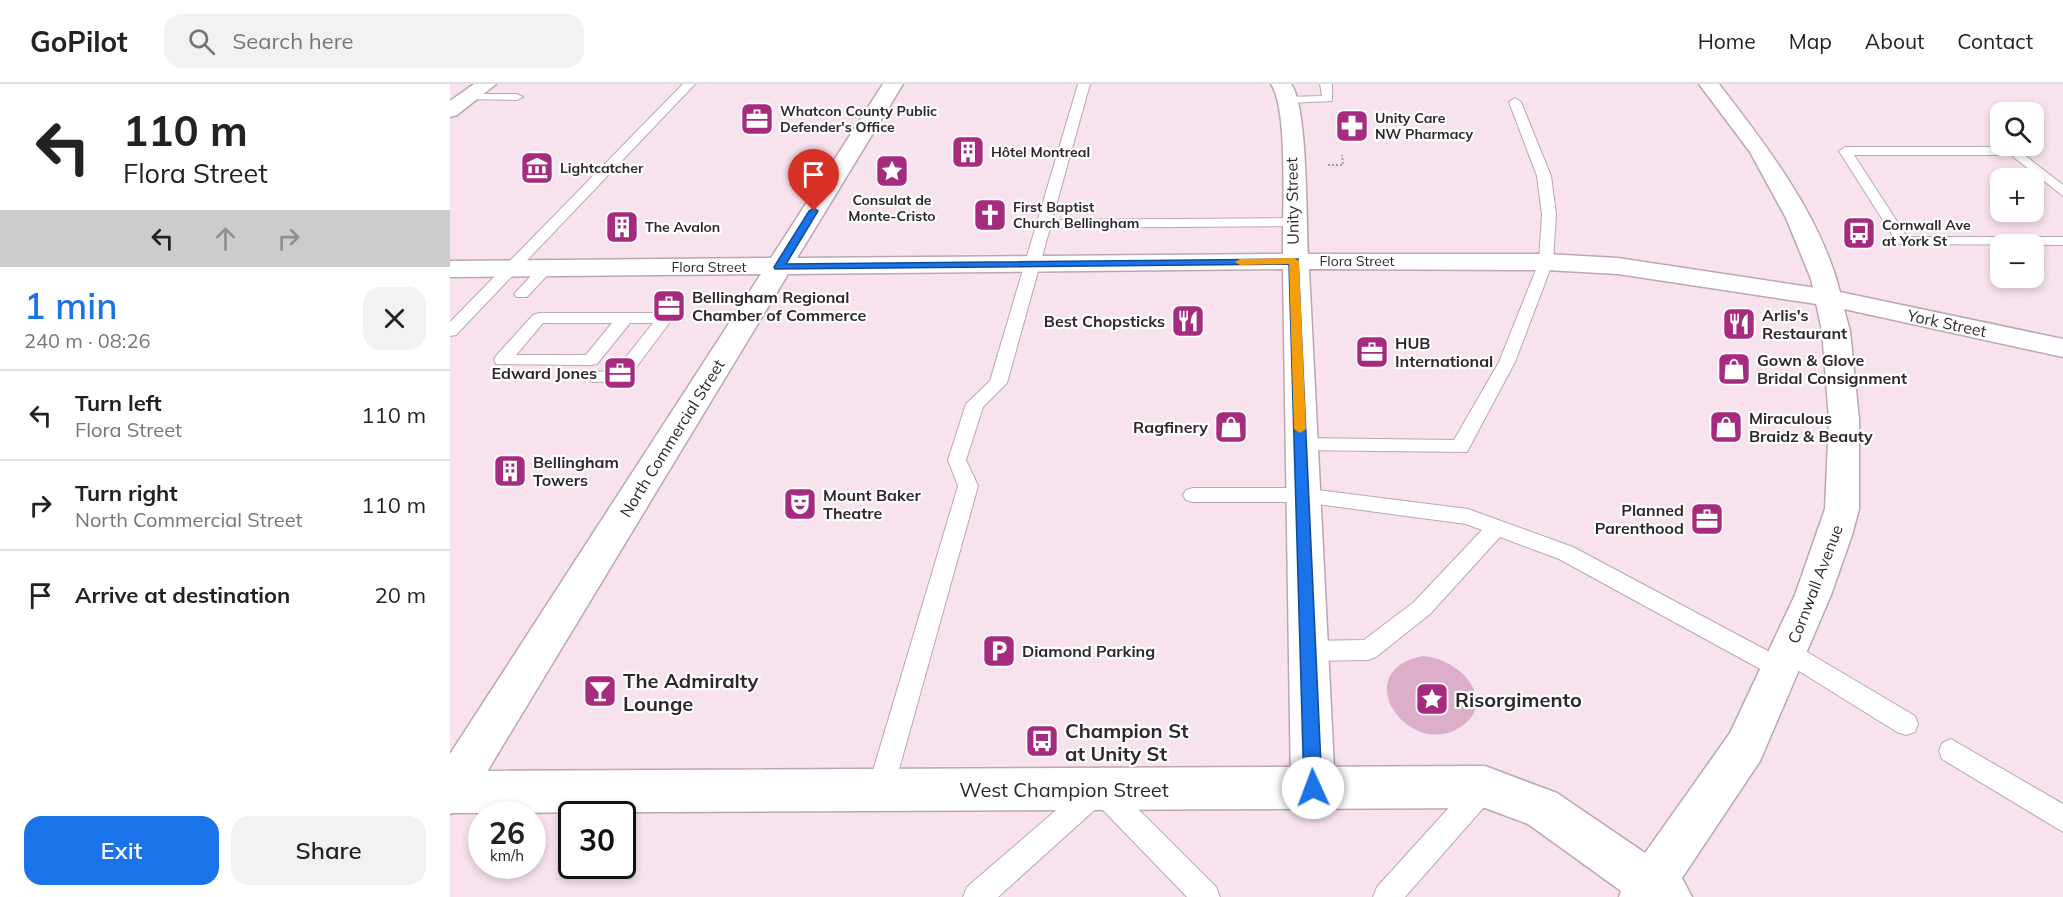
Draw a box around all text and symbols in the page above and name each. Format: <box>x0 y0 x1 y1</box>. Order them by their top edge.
search box <box>164 14 584 68</box>
text: GoPilot <box>30 24 128 59</box>
icon: search <box>185 25 218 58</box>
text: Search here <box>233 27 354 55</box>
text: Home <box>1698 28 1756 54</box>
text: Map <box>1789 28 1832 54</box>
text: About <box>1865 28 1924 54</box>
text: Contact <box>1957 28 2033 54</box>
office icon: Whatcon County Public Defender's Office <box>739 101 775 137</box>
place label: Whatcon County Public Defender's Office <box>780 102 937 136</box>
map controls <box>1990 102 2044 288</box>
button: search <box>1990 102 2044 156</box>
text: 110 m <box>123 104 248 157</box>
icon: left <box>24 108 102 186</box>
pharmacy icon: Unity Care NW Pharmacy <box>1334 108 1370 144</box>
place label: Unity Care NW Pharmacy <box>1375 109 1473 143</box>
building icon: Hôtel Montreal <box>950 134 986 170</box>
place label: Hôtel Montreal <box>991 143 1090 161</box>
pin <box>788 149 839 211</box>
museum icon: Lightcatcher <box>519 150 555 186</box>
place icon: Consulat de Monte-Cristo <box>874 153 910 189</box>
text: Flora Street <box>123 156 268 190</box>
street label: Unity Street <box>1281 157 1303 245</box>
icon: arrive <box>797 158 830 191</box>
place label: Lightcatcher <box>560 159 644 177</box>
button: + <box>1990 168 2044 222</box>
place label: Consulat de Monte-Cristo <box>848 191 936 225</box>
church icon: First Baptist Church Bellingham <box>972 197 1008 233</box>
place label: First Baptist Church Bellingham <box>1013 198 1139 232</box>
building icon: The Avalon <box>604 209 640 245</box>
bus stop icon: Cornwall Ave at York St <box>1841 215 1877 251</box>
place label: Cornwall Ave at York St <box>1882 216 1971 250</box>
place label: The Avalon <box>645 218 720 236</box>
icon: left <box>146 222 179 255</box>
icon: ahead <box>209 222 242 255</box>
icon: right <box>272 222 305 255</box>
button: − <box>1990 234 2044 288</box>
street label: Flora Street <box>1320 252 1395 270</box>
street label: Flora Street <box>672 258 747 276</box>
text: 1 min <box>24 283 118 328</box>
button: close <box>363 287 426 350</box>
place label: Bellingham Regional Chamber of Commerce <box>692 287 866 325</box>
office icon: Bellingham Regional Chamber of Commerce <box>651 288 687 324</box>
restaurant icon: Best Chopsticks <box>1170 303 1206 339</box>
place label: Arlis's Restaurant <box>1762 305 1847 343</box>
street label: York Street <box>1905 305 1989 341</box>
restaurant icon: Arlis's Restaurant <box>1721 306 1757 342</box>
place label: Best Chopsticks <box>1044 311 1165 331</box>
text: 240 m · 08:26 <box>24 328 150 353</box>
place label: HUB International <box>1395 333 1493 371</box>
office icon: HUB International <box>1354 334 1390 370</box>
place label: Gown & Glove Bridal Consignment <box>1757 350 1907 388</box>
shop icon: Gown & Glove Bridal Consignment <box>1716 351 1752 387</box>
office icon: Edward Jones <box>602 355 638 391</box>
street label: North Commercial Street <box>615 355 729 520</box>
place label: Edward Jones <box>492 363 597 383</box>
text: Turn left <box>75 389 162 417</box>
icon: left <box>24 399 57 432</box>
text: 110 m <box>361 401 426 429</box>
place label: Miraculous Braidz & Beauty <box>1749 408 1873 446</box>
shop icon: Ragfinery <box>1213 409 1249 445</box>
shop icon: Miraculous Braidz & Beauty <box>1708 409 1744 445</box>
text: Flora Street <box>75 417 182 442</box>
place label: Ragfinery <box>1133 417 1208 437</box>
place label: Bellingham Towers <box>533 452 619 490</box>
building icon: Bellingham Towers <box>492 453 528 489</box>
text: Turn right <box>75 479 178 507</box>
place label: Mount Baker Theatre <box>823 485 921 523</box>
theatre icon: Mount Baker Theatre <box>782 486 818 522</box>
icon: right <box>24 489 57 522</box>
text: 110 m <box>361 491 426 519</box>
place label: Planned Parenthood <box>1595 500 1684 538</box>
office icon: Planned Parenthood <box>1689 501 1725 537</box>
text: North Commercial Street <box>75 507 303 532</box>
street label: Cornwall Avenue <box>1783 522 1847 646</box>
icon: arrive <box>24 579 57 612</box>
text: Arrive at destination <box>75 581 290 609</box>
text: 20 m <box>375 581 426 609</box>
parking icon: Diamond Parking <box>981 633 1017 669</box>
place label: Diamond Parking <box>1022 641 1155 661</box>
place label: The Admiralty Lounge <box>623 668 758 716</box>
bar icon: The Admiralty Lounge <box>582 673 618 709</box>
place icon: Risorgimento <box>1414 681 1450 717</box>
place label: Risorgimento <box>1455 687 1582 712</box>
place label: Champion St at Unity St <box>1065 718 1189 766</box>
bus stop icon: Champion St at Unity St <box>1024 723 1060 759</box>
position arrow <box>1281 756 1345 820</box>
street label: West Champion Street <box>959 777 1169 802</box>
speed limit sign: 30 <box>558 801 636 879</box>
text: 26 <box>489 814 525 852</box>
button: Exit <box>24 816 219 885</box>
button: Share <box>231 816 426 885</box>
text: km/h <box>490 846 524 865</box>

